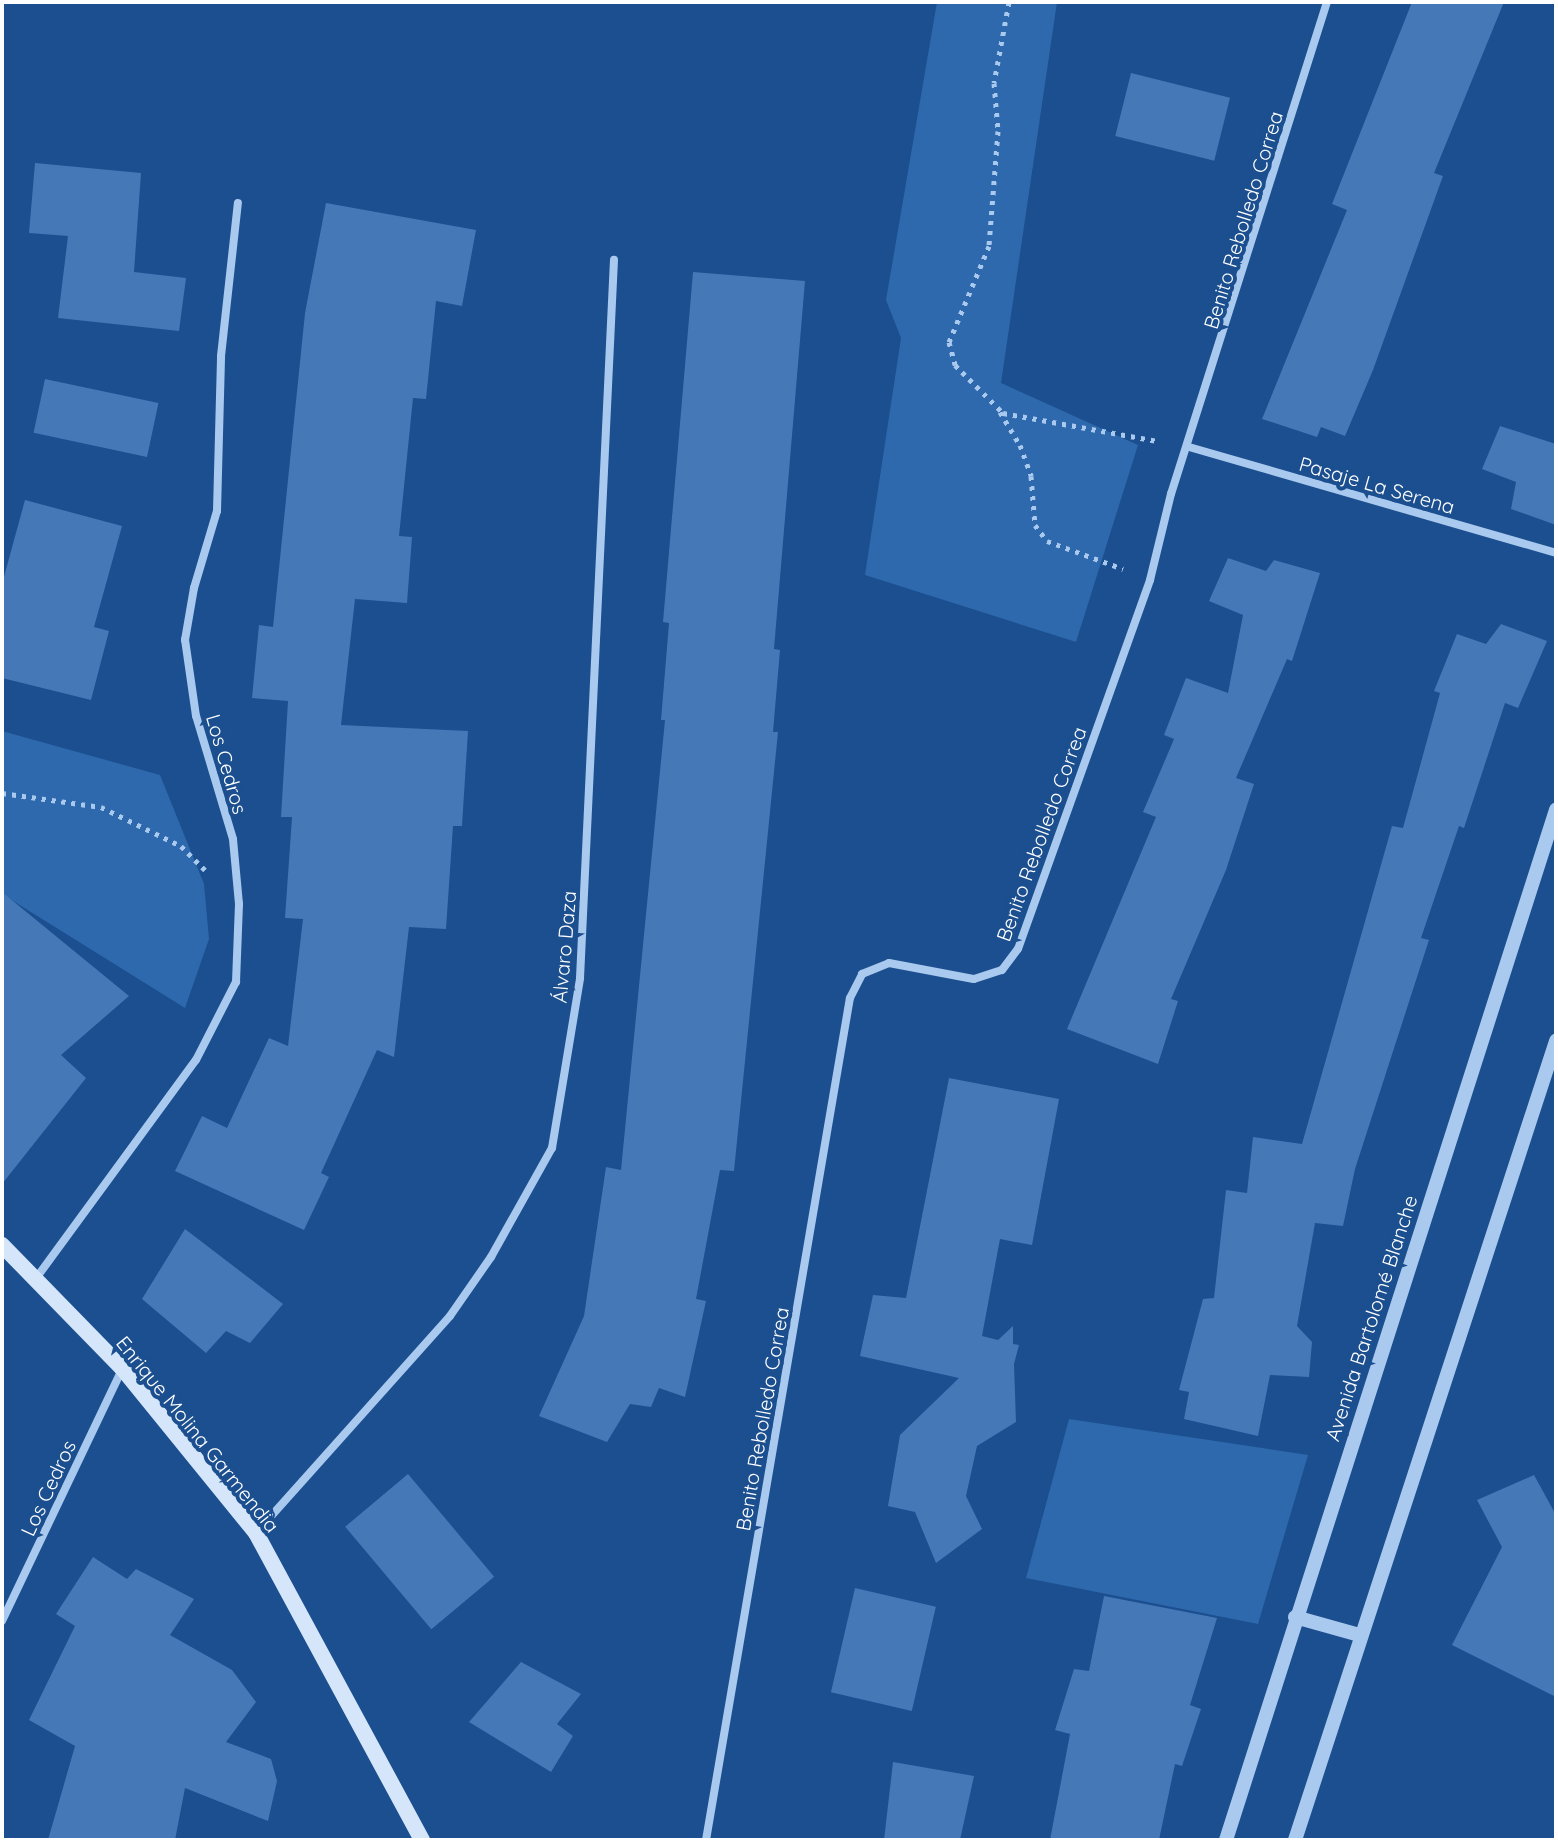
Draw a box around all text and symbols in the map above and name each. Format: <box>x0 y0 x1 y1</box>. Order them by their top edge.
street label: Benito Rebolledo Correa <box>1198 108 1288 332</box>
street label: Pasaje La Serena <box>1296 451 1458 519</box>
street label: Los Cedros <box>201 711 253 817</box>
street label: Benito Rebolledo Correa <box>991 723 1091 945</box>
street label: Álvaro Daza <box>547 890 581 1004</box>
street label: Avenida Bartolomé Blanche <box>1320 1192 1422 1444</box>
street label: Benito Rebolledo Correa <box>730 1305 794 1533</box>
street label: Enrique Molina Garmendia <box>111 1331 285 1537</box>
street label: Los Cedros <box>15 1436 81 1540</box>

